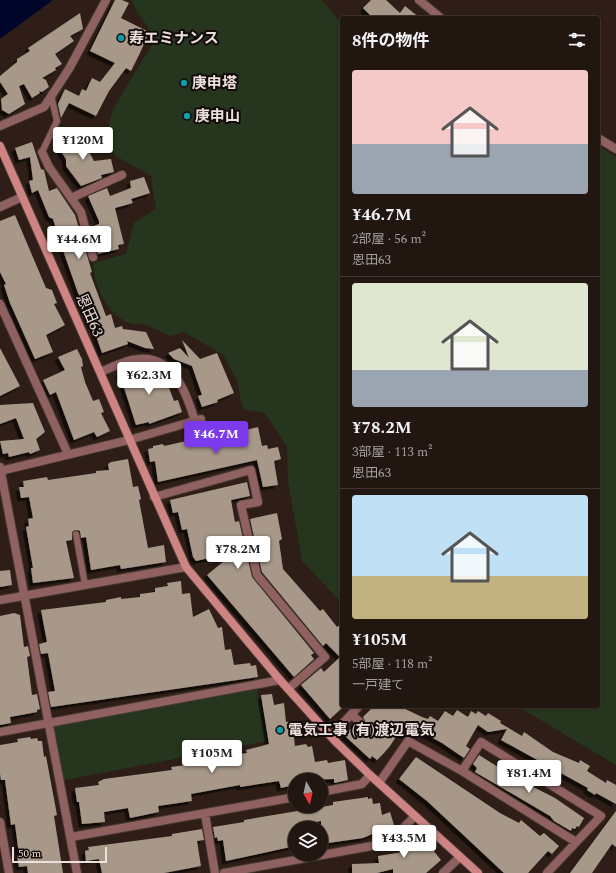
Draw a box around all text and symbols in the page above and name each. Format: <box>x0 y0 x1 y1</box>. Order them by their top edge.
place label: 寿エミナンス <box>129 27 219 50</box>
text: 8件の物件 <box>352 28 430 54</box>
icon: filters <box>566 29 588 51</box>
marker: 寿エミナンス <box>116 33 126 43</box>
place label: 庚申塔 <box>192 72 237 95</box>
marker: 庚申塔 <box>179 78 189 88</box>
icon: home <box>434 96 506 168</box>
place label: 庚申山 <box>195 105 240 128</box>
marker: 庚申山 <box>182 111 192 121</box>
pin: ¥120M <box>55 127 111 161</box>
text: ¥120M <box>62 130 104 150</box>
text: ¥46.7M <box>352 202 412 228</box>
pin: ¥44.6M <box>46 226 112 260</box>
text: ¥44.6M <box>56 229 102 249</box>
text: 2部屋 · 56 m² <box>352 229 426 249</box>
text: 恩田63 <box>352 250 391 270</box>
street label: 恩田63 <box>70 290 109 341</box>
icon: home <box>434 309 506 381</box>
pin: ¥62.3M <box>116 362 182 396</box>
text: ¥62.3M <box>126 365 172 385</box>
text: ¥78.2M <box>352 415 412 441</box>
pin: ¥46.7M <box>183 421 249 455</box>
text: ¥46.7M <box>193 424 239 444</box>
text: 3部屋 · 113 m² <box>352 442 432 462</box>
text: 恩田63 <box>352 463 391 483</box>
icon: home <box>434 521 506 593</box>
pin: ¥78.2M <box>205 536 271 570</box>
text: ¥78.2M <box>215 539 261 559</box>
text: ¥105M <box>352 627 407 653</box>
text: 5部屋 · 118 m² <box>352 654 432 674</box>
text: 一戸建て <box>352 675 404 695</box>
place label: 電気工事 (有)渡辺電気 <box>288 719 435 742</box>
marker: 電気工事 (有)渡辺電気 <box>275 725 285 735</box>
pin: ¥105M <box>184 740 240 774</box>
text: ¥105M <box>191 743 233 763</box>
pin: ¥81.4M <box>496 760 562 794</box>
text: ¥81.4M <box>506 763 552 783</box>
north arrow <box>288 773 328 813</box>
map controls <box>288 773 328 861</box>
button: layers <box>288 821 328 861</box>
pin: ¥43.5M <box>371 825 437 859</box>
text: ¥43.5M <box>381 828 427 848</box>
scale bar <box>12 845 107 864</box>
text: 50 m <box>18 845 41 862</box>

